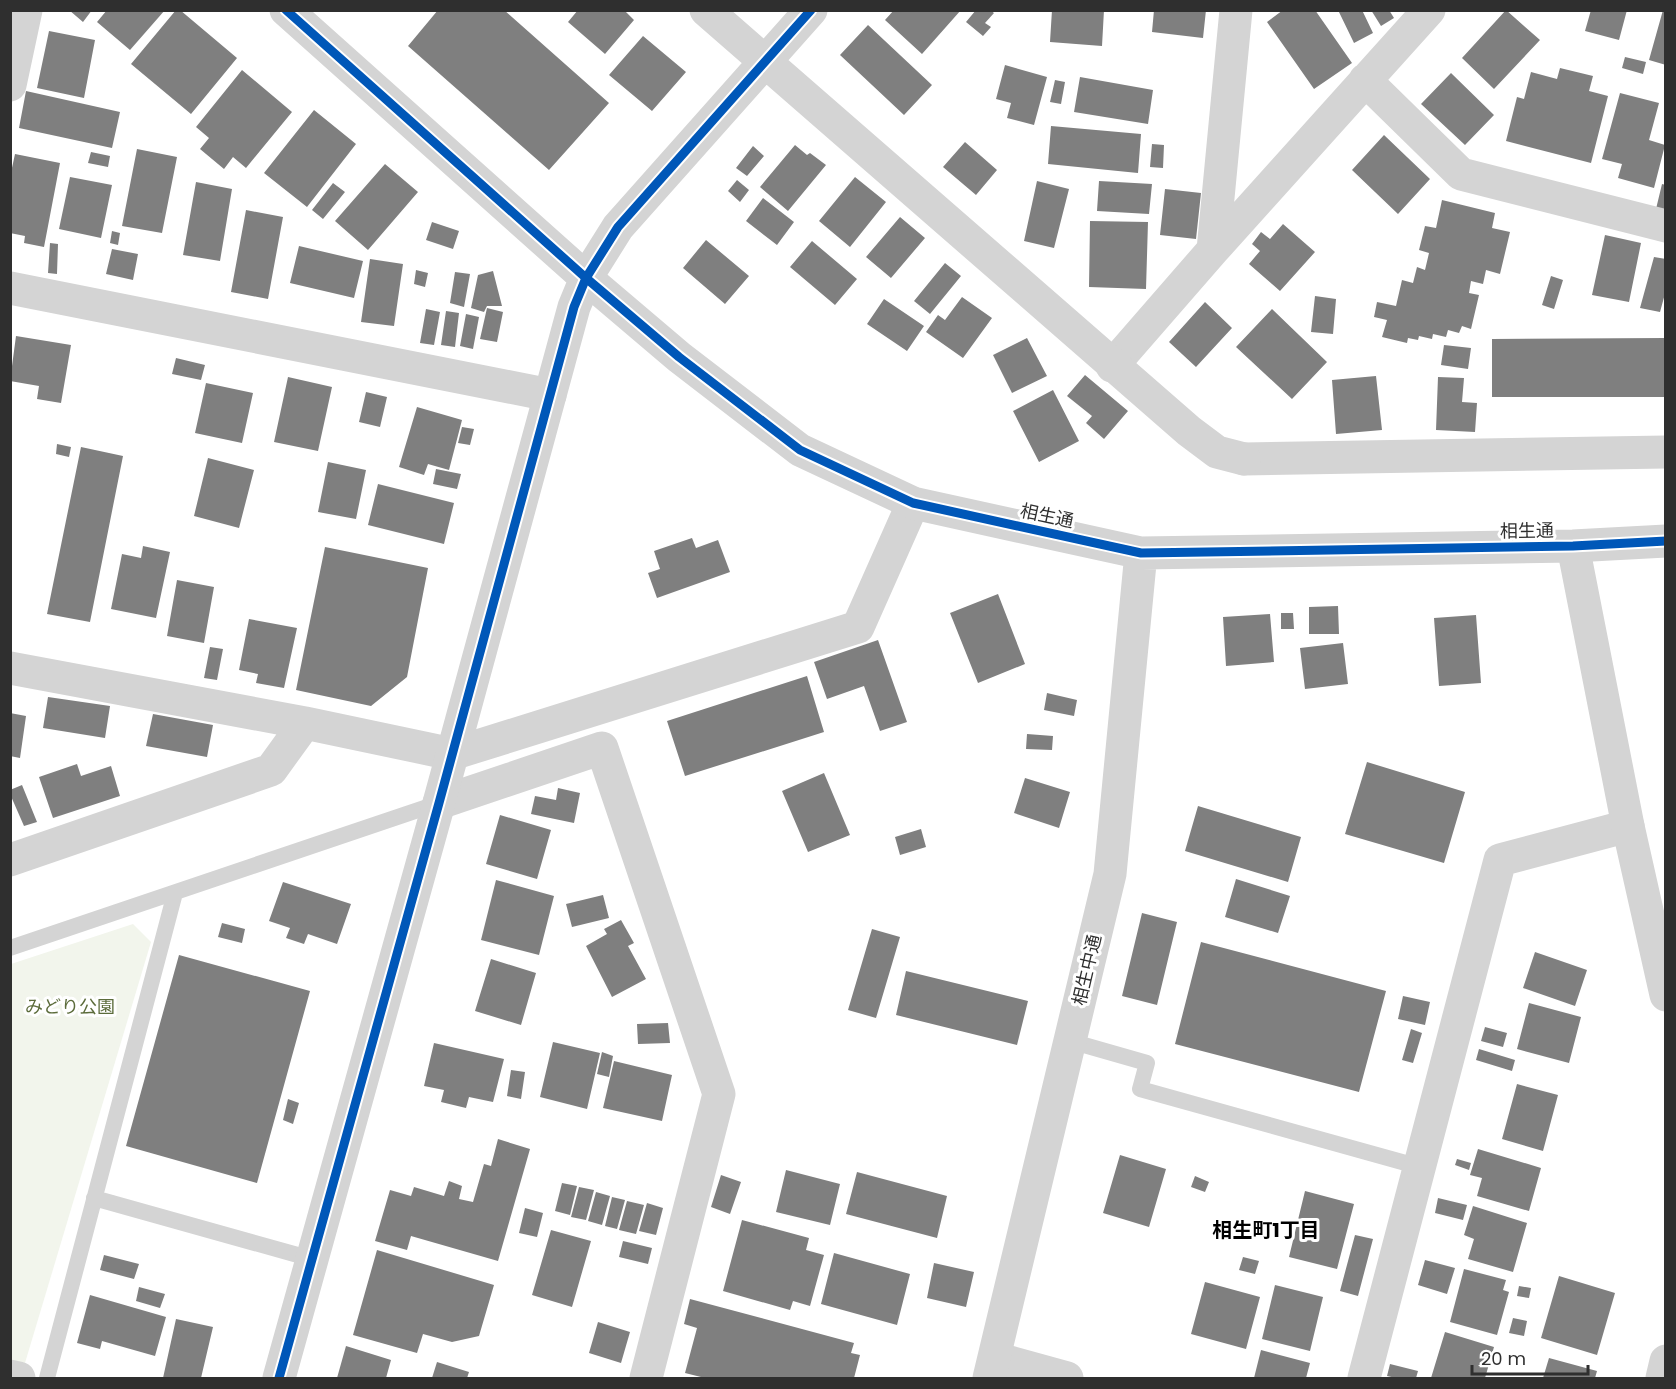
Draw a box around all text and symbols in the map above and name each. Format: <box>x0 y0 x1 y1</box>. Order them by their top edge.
street label: 相生通 <box>1018 498 1076 533</box>
street label: 相生通 <box>1500 518 1554 543</box>
street label: 相生中通 <box>1066 932 1107 1008</box>
park label: みどり公園 <box>25 994 115 1019</box>
district label: 相生町1丁目 <box>1212 1216 1320 1244</box>
scale bar <box>1472 1338 1588 1376</box>
text: 20 m <box>1481 1346 1526 1371</box>

